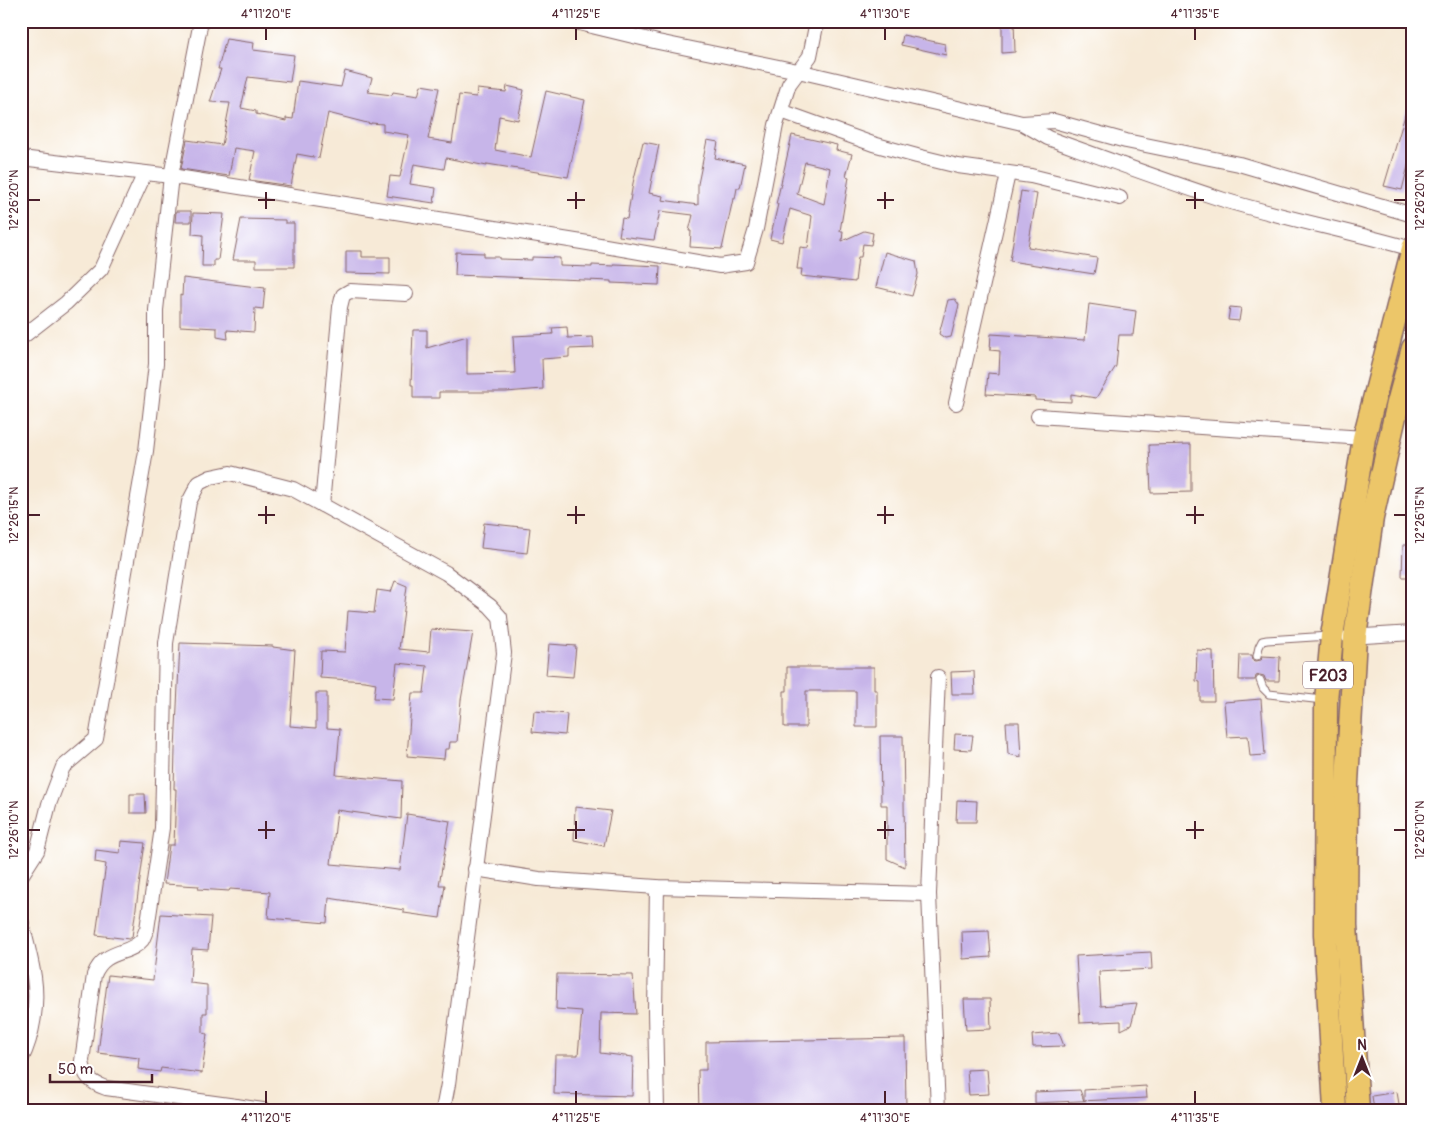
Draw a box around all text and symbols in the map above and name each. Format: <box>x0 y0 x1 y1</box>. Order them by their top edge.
text: 4°11'20"E <box>241 7 291 22</box>
text: 4°11'25"E <box>552 7 600 22</box>
text: 4°11'30"E <box>860 7 910 22</box>
text: 4°11'35"E <box>1171 7 1219 22</box>
text: 12°26'20"N <box>7 170 22 230</box>
text: 12°26'20"N <box>1413 170 1428 230</box>
text: 12°26'15"N <box>7 487 22 543</box>
text: 12°26'15"N <box>1413 487 1428 543</box>
road number: F203 <box>1303 662 1353 688</box>
text: 12°26'10"N <box>7 801 22 859</box>
text: 12°26'10"N <box>1413 801 1428 859</box>
north arrow <box>1336 1034 1386 1084</box>
text: N <box>1357 1037 1367 1054</box>
scale bar <box>50 1051 152 1083</box>
text: 50 m <box>58 1060 93 1079</box>
text: 4°11'20"E <box>241 1111 291 1126</box>
text: 4°11'25"E <box>552 1111 600 1126</box>
text: 4°11'30"E <box>860 1111 910 1126</box>
text: 4°11'35"E <box>1171 1111 1219 1126</box>

